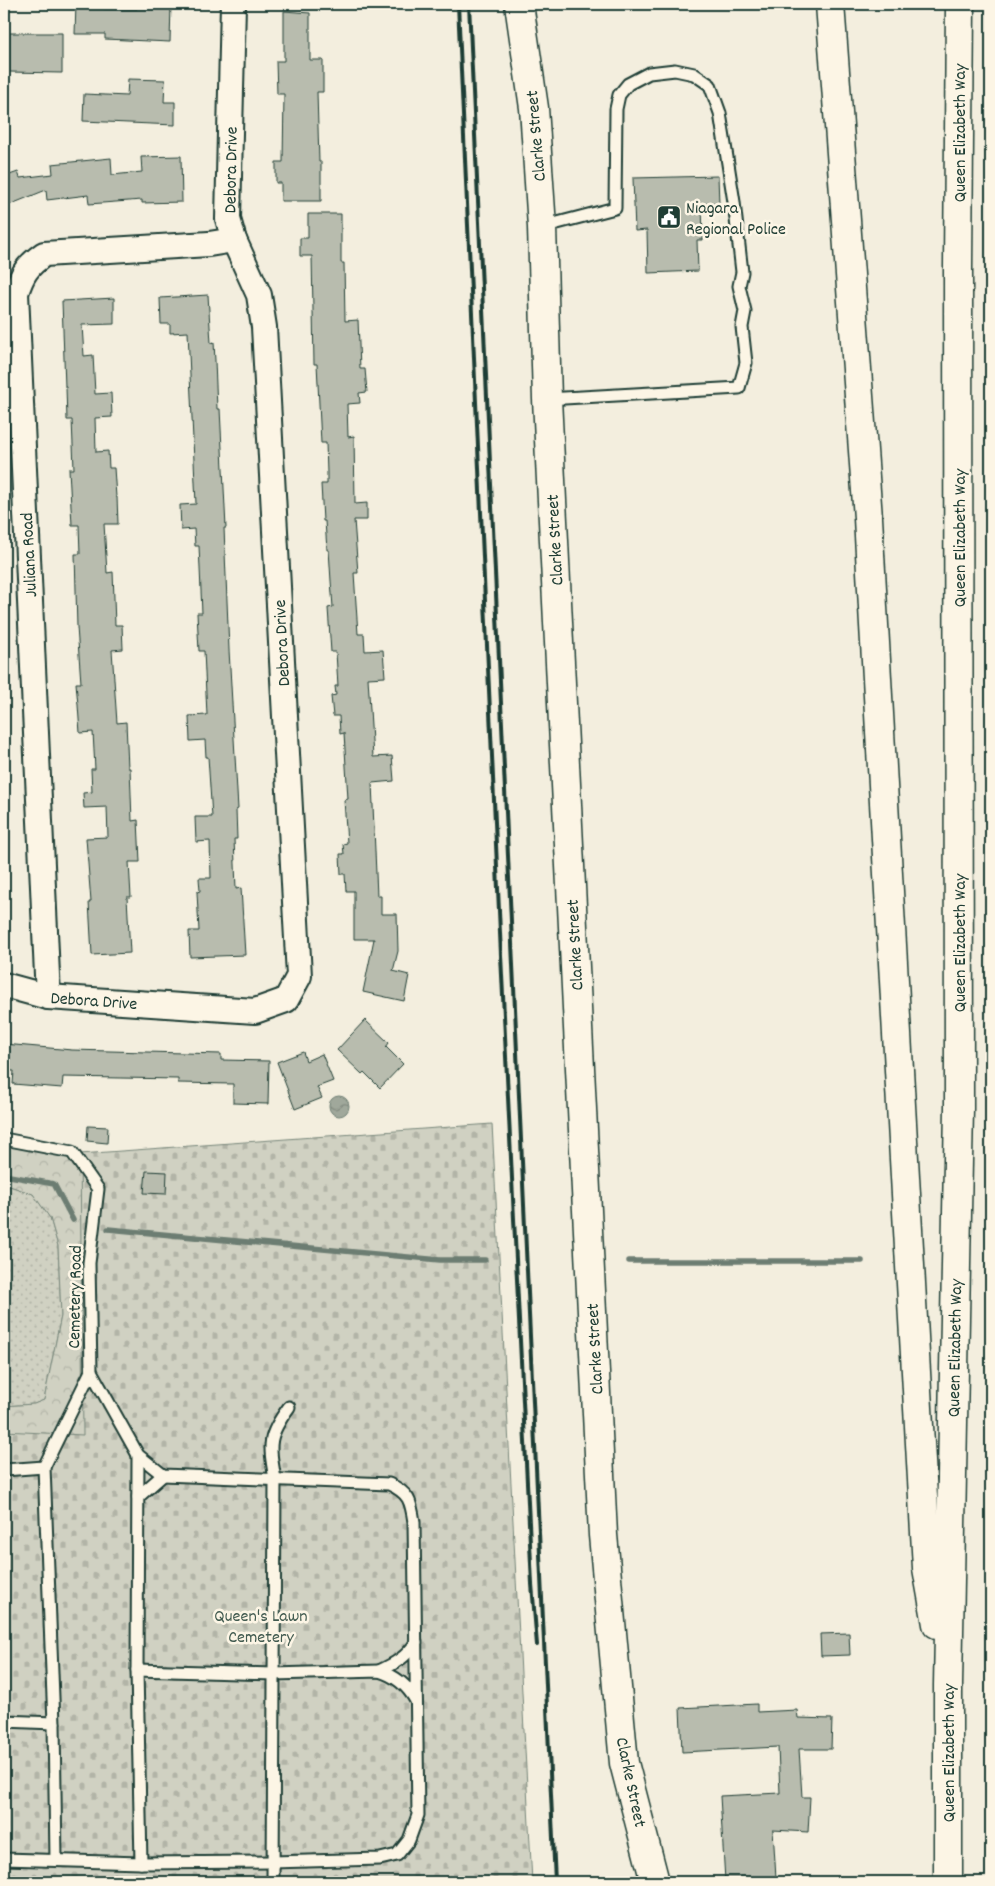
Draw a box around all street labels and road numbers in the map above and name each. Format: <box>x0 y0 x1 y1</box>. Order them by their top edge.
street label: Queen Elizabeth Way <box>949 63 974 202</box>
street label: Clarke Street <box>521 89 554 182</box>
street label: Debora Drive <box>219 126 246 214</box>
street label: Queen Elizabeth Way <box>949 468 974 607</box>
street label: Clarke Street <box>542 493 571 586</box>
street label: Juliana Road <box>16 512 45 598</box>
street label: Debora Drive <box>269 599 298 687</box>
street label: Queen Elizabeth Way <box>949 873 974 1012</box>
street label: Clarke Street <box>562 898 591 991</box>
street label: Debora Drive <box>50 987 138 1018</box>
street label: Cemetery Road <box>63 1245 90 1349</box>
street label: Queen Elizabeth Way <box>943 1278 970 1417</box>
street label: Clarke Street <box>582 1302 611 1395</box>
street label: Queen Elizabeth Way <box>938 1683 963 1822</box>
street label: Clarke Street <box>608 1735 651 1830</box>

